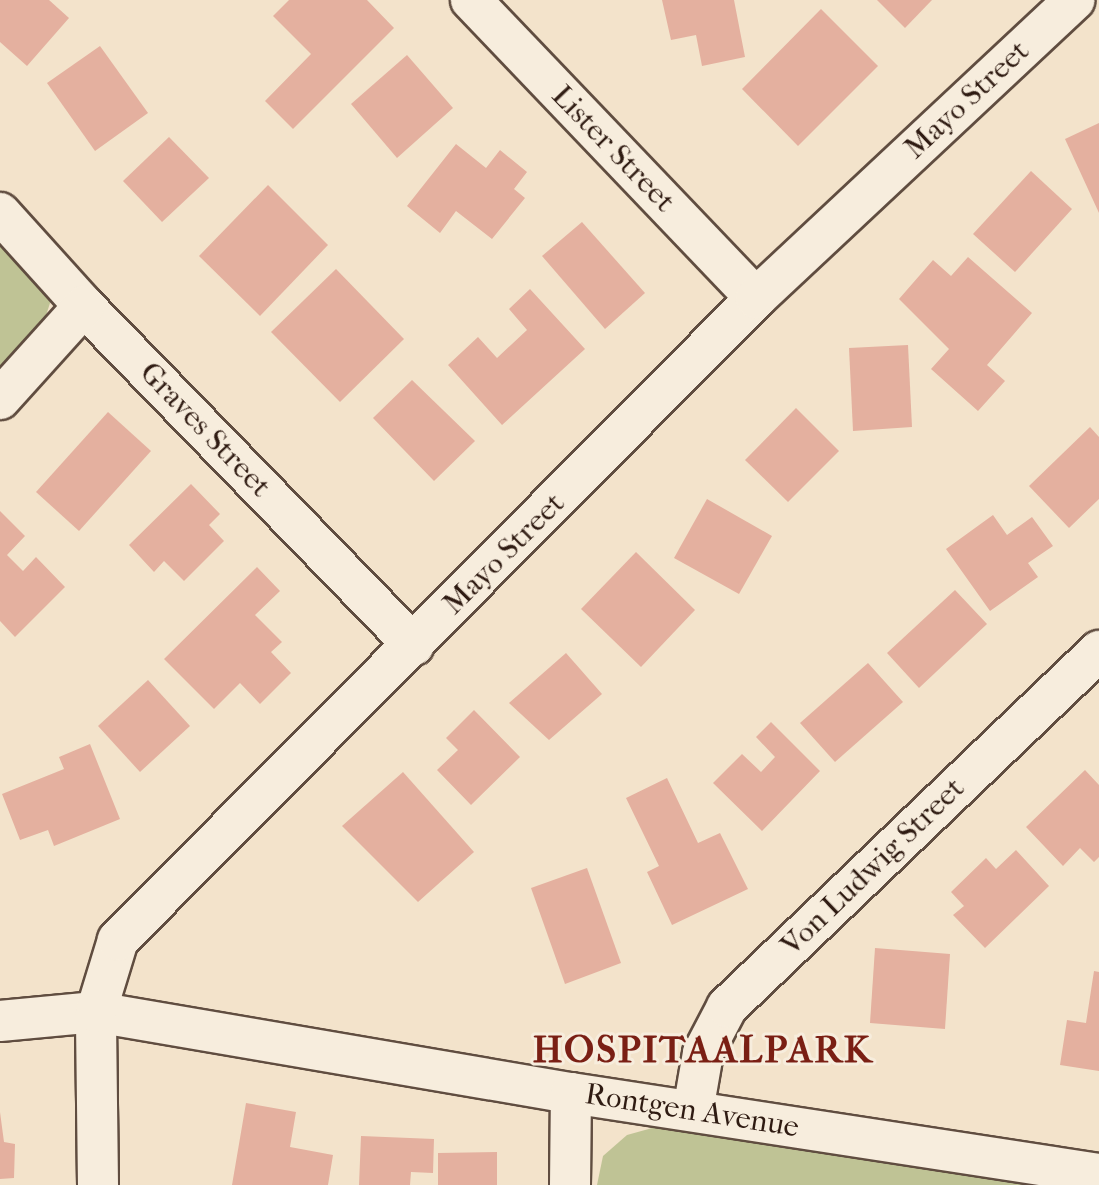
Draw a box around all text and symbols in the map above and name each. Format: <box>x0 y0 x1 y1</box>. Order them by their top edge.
street label: Mayo Street <box>897 33 1037 167</box>
street label: Lister Street <box>544 78 682 220</box>
street label: Graves Street <box>132 355 278 505</box>
street label: Mayo Street <box>436 486 572 622</box>
street label: Von Ludwig Street <box>774 771 972 963</box>
district label: HOSPITAALPARK <box>532 1027 874 1073</box>
street label: Rontgen Avenue <box>583 1076 801 1146</box>

